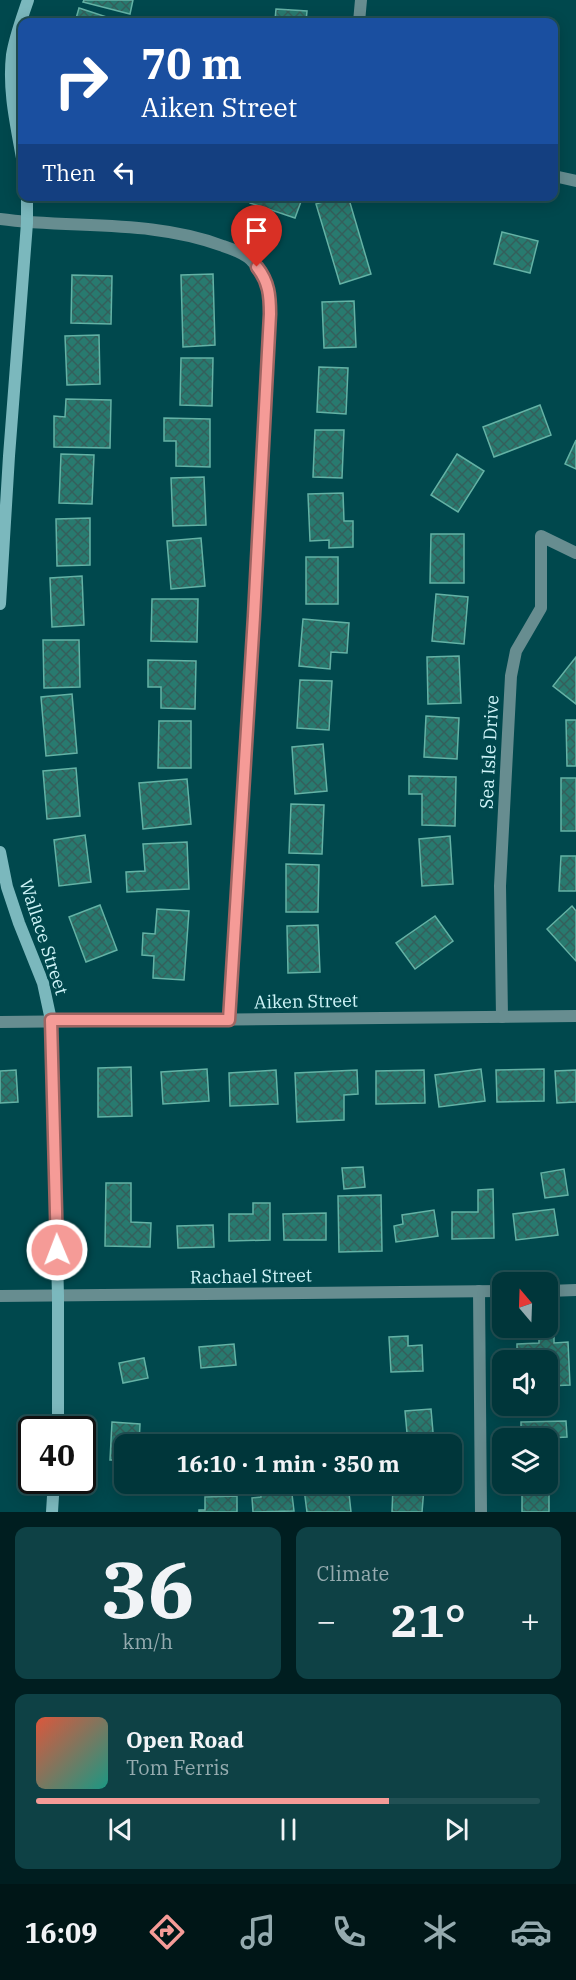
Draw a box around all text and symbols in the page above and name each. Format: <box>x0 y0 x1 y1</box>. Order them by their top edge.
text: 70 m <box>141 36 242 91</box>
icon: right <box>42 42 120 120</box>
text: Aiken Street <box>141 89 297 124</box>
icon: left <box>108 156 141 189</box>
text: Then <box>42 158 96 187</box>
pin <box>231 205 282 267</box>
icon: arrive <box>240 214 273 247</box>
street label: Sea Isle Drive <box>475 694 503 810</box>
street label: Wallace Street <box>14 876 74 998</box>
street label: Aiken Street <box>254 989 358 1013</box>
position arrow <box>25 1218 89 1282</box>
street label: Rachael Street <box>190 1263 312 1289</box>
north arrow <box>492 1272 558 1338</box>
map controls <box>492 1272 558 1494</box>
button: sound <box>492 1350 558 1416</box>
speed limit sign: 40 <box>18 1416 96 1494</box>
button: layers <box>492 1428 558 1494</box>
text: 16:10 · 1 min · 350 m <box>176 1449 400 1478</box>
text: 36 <box>101 1538 195 1639</box>
text: Climate <box>317 1560 389 1587</box>
text: 21° <box>391 1591 466 1649</box>
text: − <box>317 1599 336 1642</box>
text: + <box>520 1599 540 1642</box>
text: km/h <box>122 1628 173 1655</box>
text: Open Road <box>126 1725 244 1754</box>
text: Tom Ferris <box>126 1754 229 1781</box>
icon: previous <box>104 1813 137 1846</box>
icon: pause <box>272 1813 305 1846</box>
icon: next <box>440 1813 473 1846</box>
icon: directions <box>146 1911 188 1953</box>
icon: music <box>237 1911 279 1953</box>
icon: phone <box>328 1911 370 1953</box>
icon: climate <box>419 1911 461 1953</box>
icon: car <box>510 1911 552 1953</box>
text: 16:09 <box>24 1915 97 1950</box>

